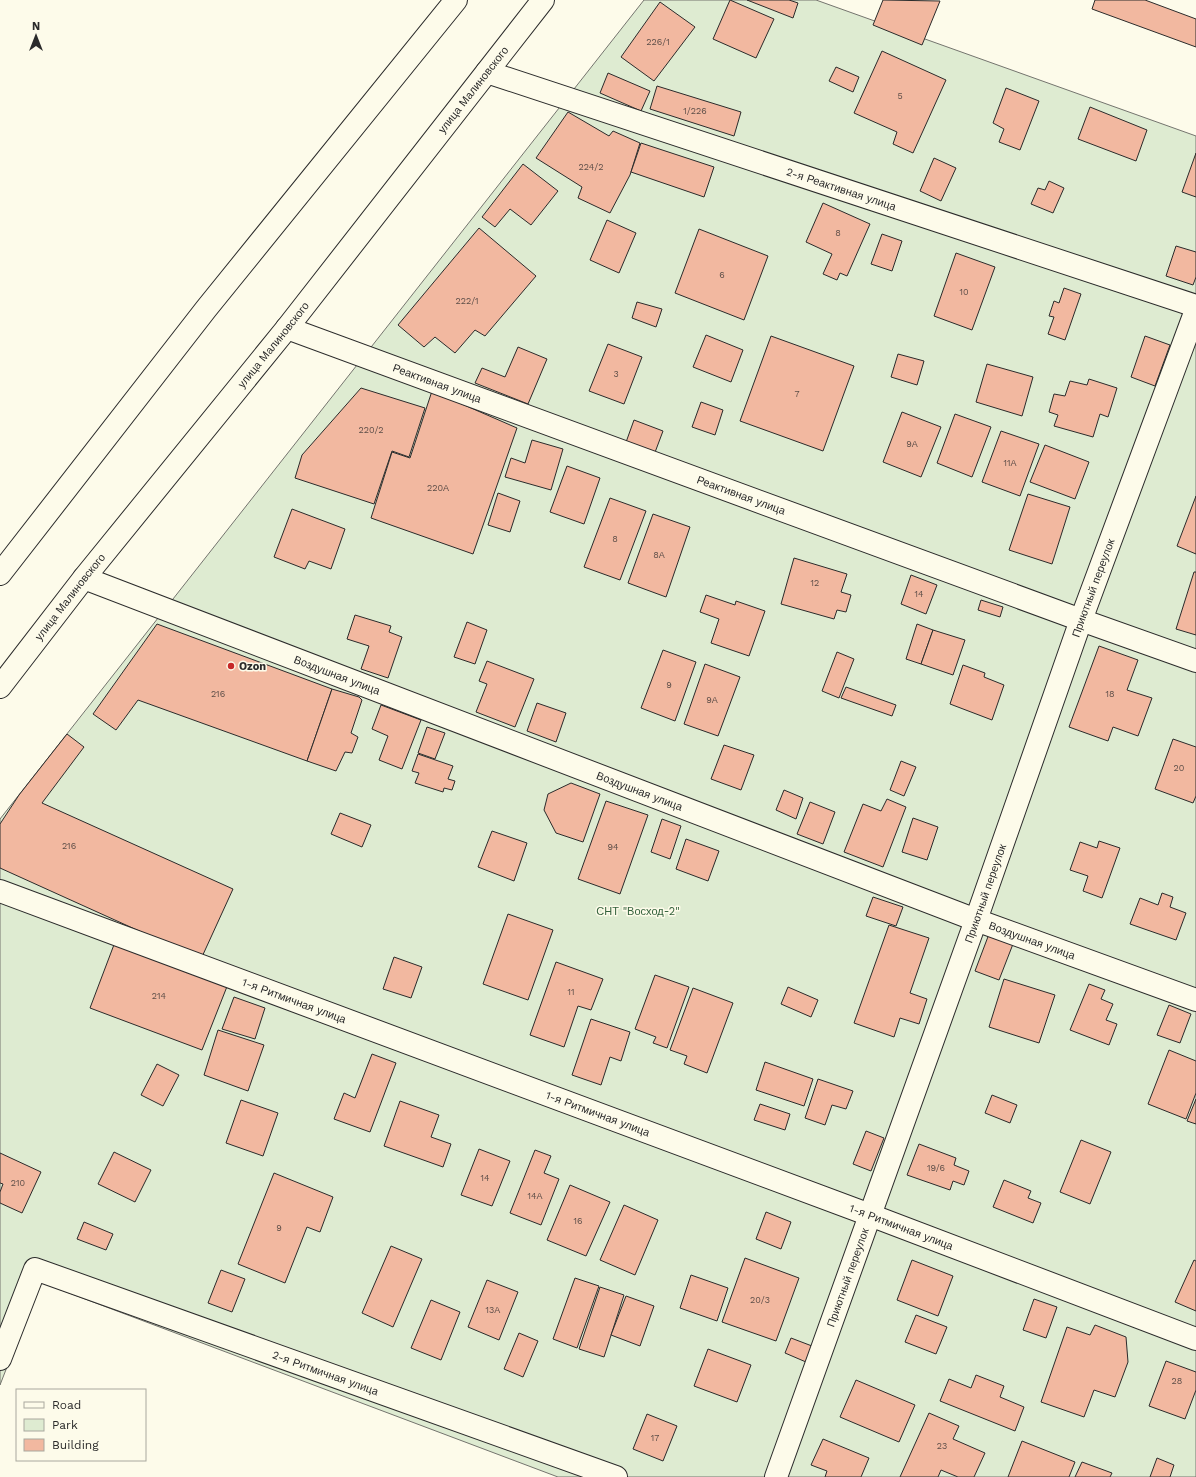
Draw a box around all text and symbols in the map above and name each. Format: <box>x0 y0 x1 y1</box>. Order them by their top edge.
north arrow <box>16 16 56 56</box>
text: N <box>32 20 40 33</box>
house number: 226/1 <box>646 37 670 47</box>
street label: улица Малиновского <box>435 44 511 136</box>
house number: 5 <box>897 91 903 101</box>
house number: 1/226 <box>683 106 707 116</box>
house number: 224/2 <box>579 162 603 172</box>
street label: 2-я Реактивная улица <box>785 165 899 213</box>
house number: 8 <box>835 228 841 238</box>
house number: 6 <box>719 270 725 280</box>
house number: 10 <box>959 287 969 297</box>
house number: 222/1 <box>455 296 479 306</box>
street label: улица Малиновского <box>235 299 312 390</box>
street label: Реактивная улица <box>391 361 484 406</box>
house number: 3 <box>613 369 619 379</box>
house number: 7 <box>794 389 800 399</box>
house number: 220/2 <box>358 425 384 435</box>
house number: 9А <box>906 439 918 449</box>
house number: 11А <box>1003 458 1017 468</box>
street label: Реактивная улица <box>695 473 788 518</box>
house number: 220А <box>427 483 449 493</box>
house number: 8 <box>612 534 618 544</box>
street label: Приютный переулок <box>1069 537 1117 639</box>
house number: 8А <box>653 550 665 560</box>
street label: улица Малиновского <box>32 551 108 643</box>
house number: 12 <box>811 578 819 588</box>
house number: 14 <box>914 589 924 599</box>
street label: Воздушная улица <box>292 653 383 698</box>
place label: Ozon <box>239 660 266 673</box>
marker: Ozon <box>226 661 236 671</box>
house number: 9 <box>666 680 672 690</box>
house number: 216 <box>211 689 225 699</box>
house number: 18 <box>1105 689 1115 699</box>
house number: 9А <box>706 695 718 705</box>
house number: 20 <box>1174 763 1185 773</box>
street label: Воздушная улица <box>595 769 685 814</box>
house number: 216 <box>62 841 76 851</box>
house number: 94 <box>607 842 619 852</box>
street label: Приютный переулок <box>962 842 1009 945</box>
park label: СНТ "Восход-2" <box>596 905 680 918</box>
street label: Воздушная улица <box>987 919 1078 962</box>
street label: 1-я Ритмичная улица <box>241 975 349 1026</box>
house number: 11 <box>567 987 575 997</box>
house number: 214 <box>152 991 167 1001</box>
street label: 1-я Ритмичная улица <box>544 1088 652 1139</box>
house number: 19/6 <box>927 1163 945 1173</box>
house number: 14 <box>480 1173 490 1183</box>
house number: 210 <box>11 1178 26 1188</box>
house number: 14А <box>527 1191 543 1201</box>
street label: 1-я Ритмичная улица <box>848 1201 956 1253</box>
house number: 16 <box>574 1216 582 1226</box>
house number: 9 <box>276 1223 282 1233</box>
street label: Приютный переулок <box>824 1226 871 1329</box>
house number: 20/3 <box>750 1295 770 1305</box>
house number: 13А <box>486 1305 500 1315</box>
street label: 2-я Ритмичная улица <box>271 1348 381 1398</box>
house number: 28 <box>1172 1376 1182 1386</box>
legend <box>16 1389 146 1461</box>
text: Road <box>52 1398 81 1412</box>
text: Park <box>52 1418 78 1432</box>
house number: 17 <box>651 1433 659 1443</box>
text: Building <box>52 1438 99 1452</box>
house number: 23 <box>937 1441 947 1451</box>

